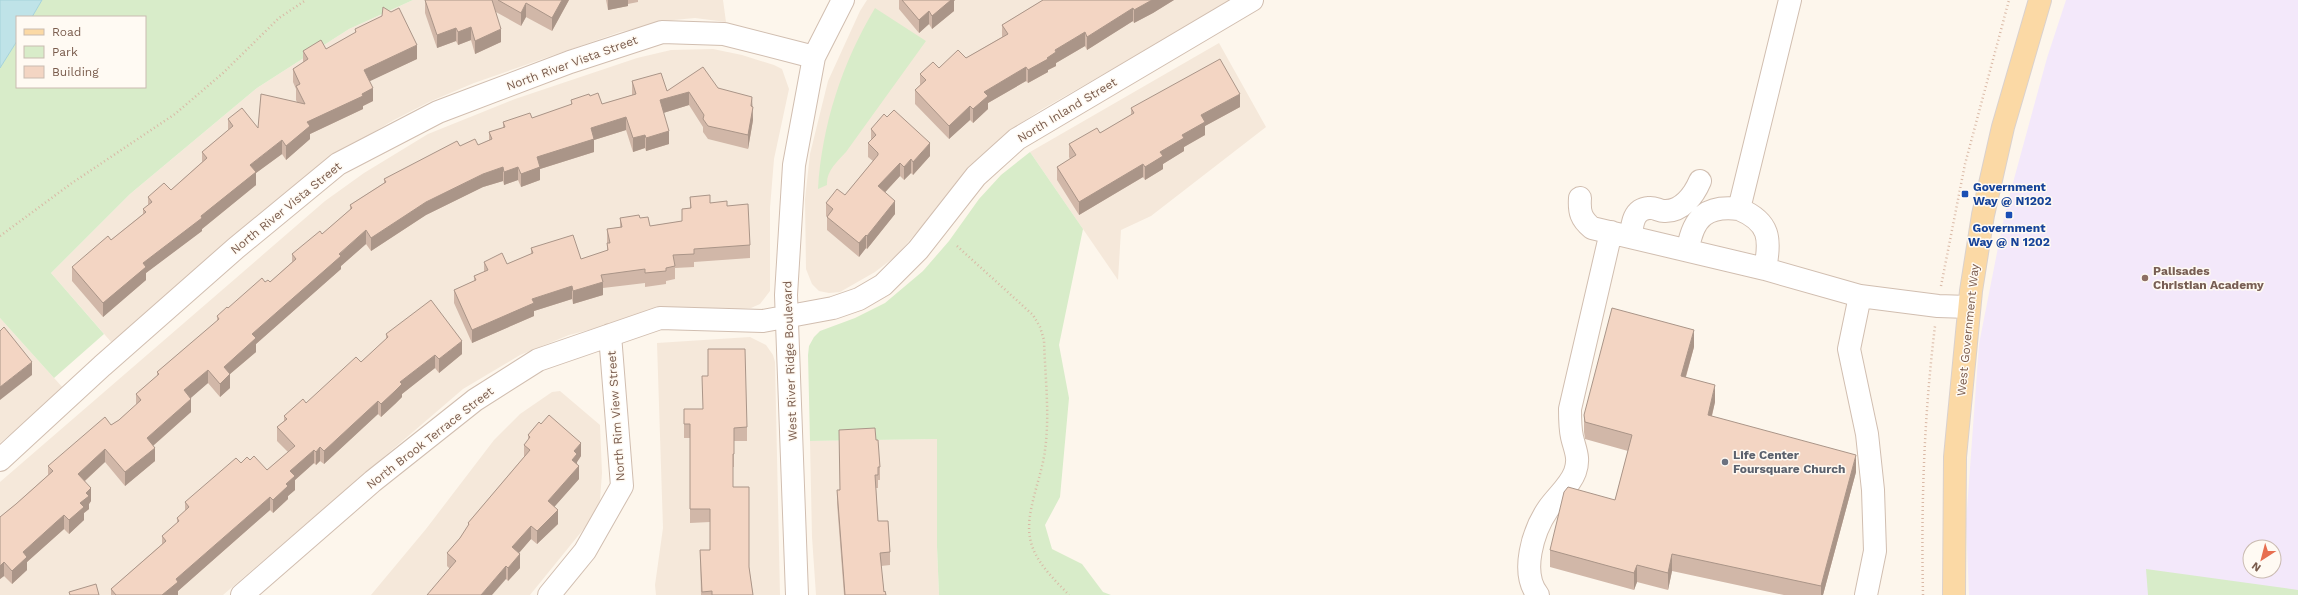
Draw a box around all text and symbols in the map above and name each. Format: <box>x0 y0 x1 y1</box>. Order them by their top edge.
legend <box>16 16 146 88</box>
text: Road <box>52 25 81 39</box>
street label: North River Vista Street <box>504 33 640 93</box>
text: Park <box>52 45 78 59</box>
text: Building <box>52 65 99 79</box>
street label: North Inland Street <box>1015 75 1119 145</box>
street label: North River Vista Street <box>228 159 344 257</box>
place label: Government Way @ N1202 <box>1973 180 2052 208</box>
marker: Government Way @ N1202 <box>1960 189 1970 199</box>
marker: Government Way @ N 1202 <box>2004 210 2014 220</box>
place label: Government Way @ N 1202 <box>1968 221 2050 249</box>
street label: West Government Way <box>1954 262 1982 397</box>
place label: Palisades Christian Academy <box>2153 264 2264 292</box>
marker: Palisades Christian Academy <box>2140 273 2150 283</box>
street label: West River Ridge Boulevard <box>780 281 800 441</box>
street label: North Rim View Street <box>604 350 628 482</box>
street label: North Brook Terrace Street <box>364 384 496 492</box>
place label: Life Center Foursquare Church <box>1733 448 1846 476</box>
marker: Life Center Foursquare Church <box>1720 457 1730 467</box>
north arrow <box>2242 539 2282 579</box>
text: N <box>2249 559 2264 574</box>

